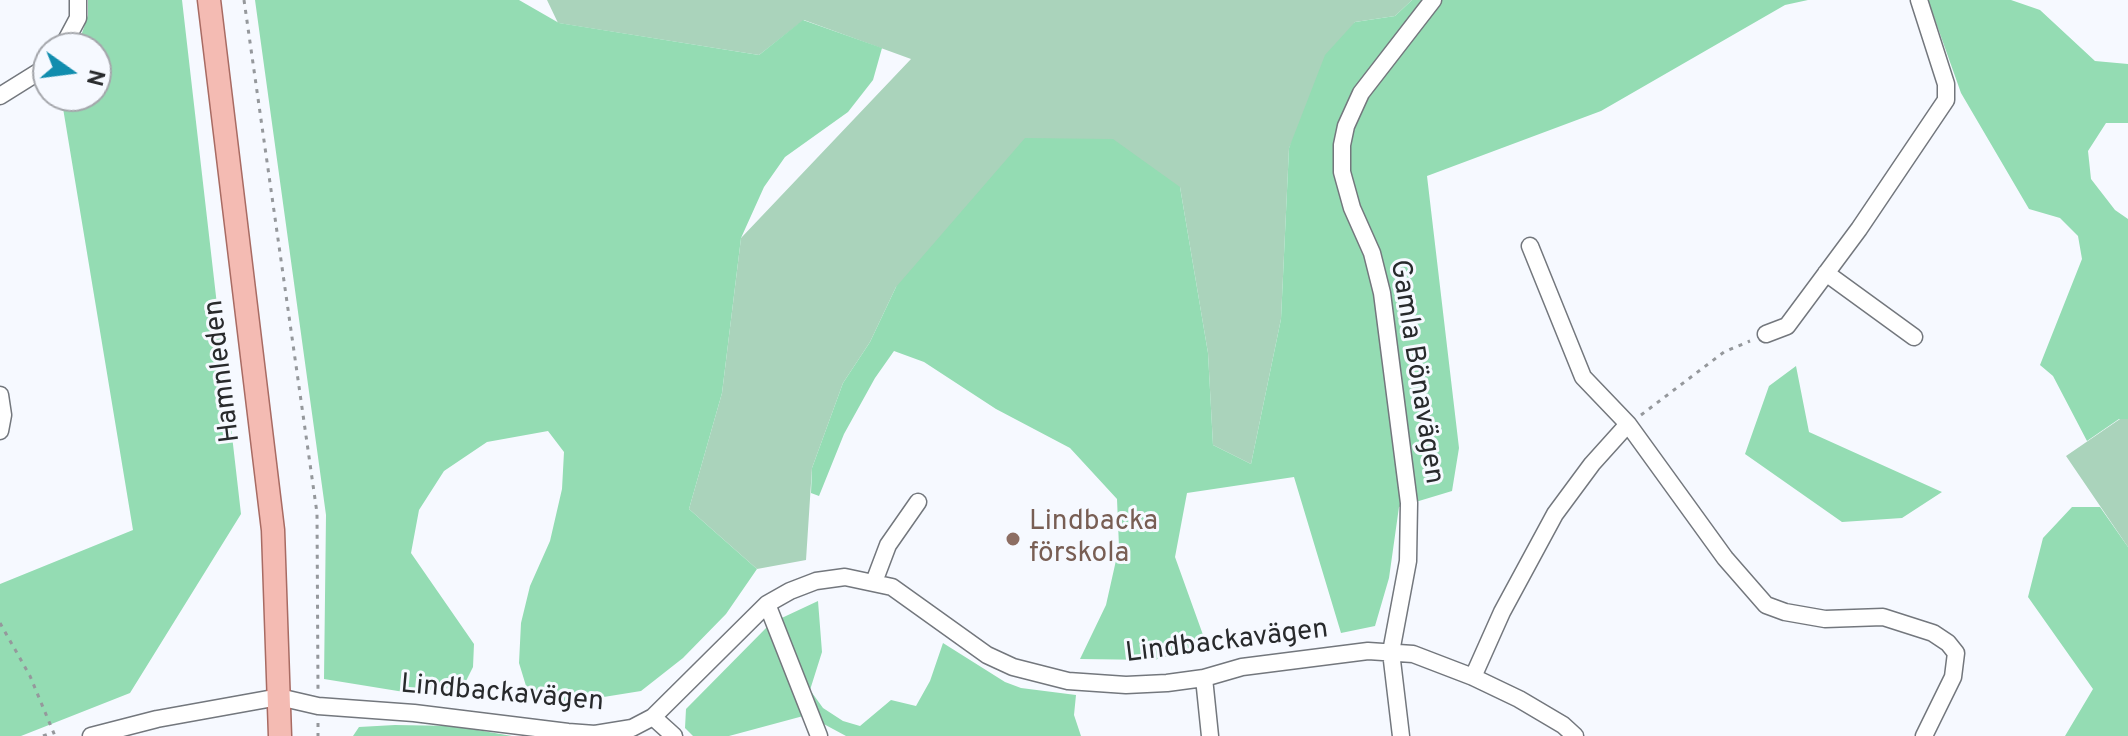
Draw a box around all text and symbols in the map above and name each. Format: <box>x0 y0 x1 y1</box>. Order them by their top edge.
north arrow <box>32 32 112 112</box>
text: N <box>79 67 109 88</box>
street label: Gamla Bönavägen <box>1381 257 1449 487</box>
street label: Hamnleden <box>199 298 249 444</box>
place label: Lindbacka förskola <box>1029 506 1158 572</box>
marker: Lindbacka förskola <box>1004 530 1022 548</box>
street label: Lindbackavägen <box>1124 614 1330 672</box>
street label: Lindbackavägen <box>399 669 605 721</box>

